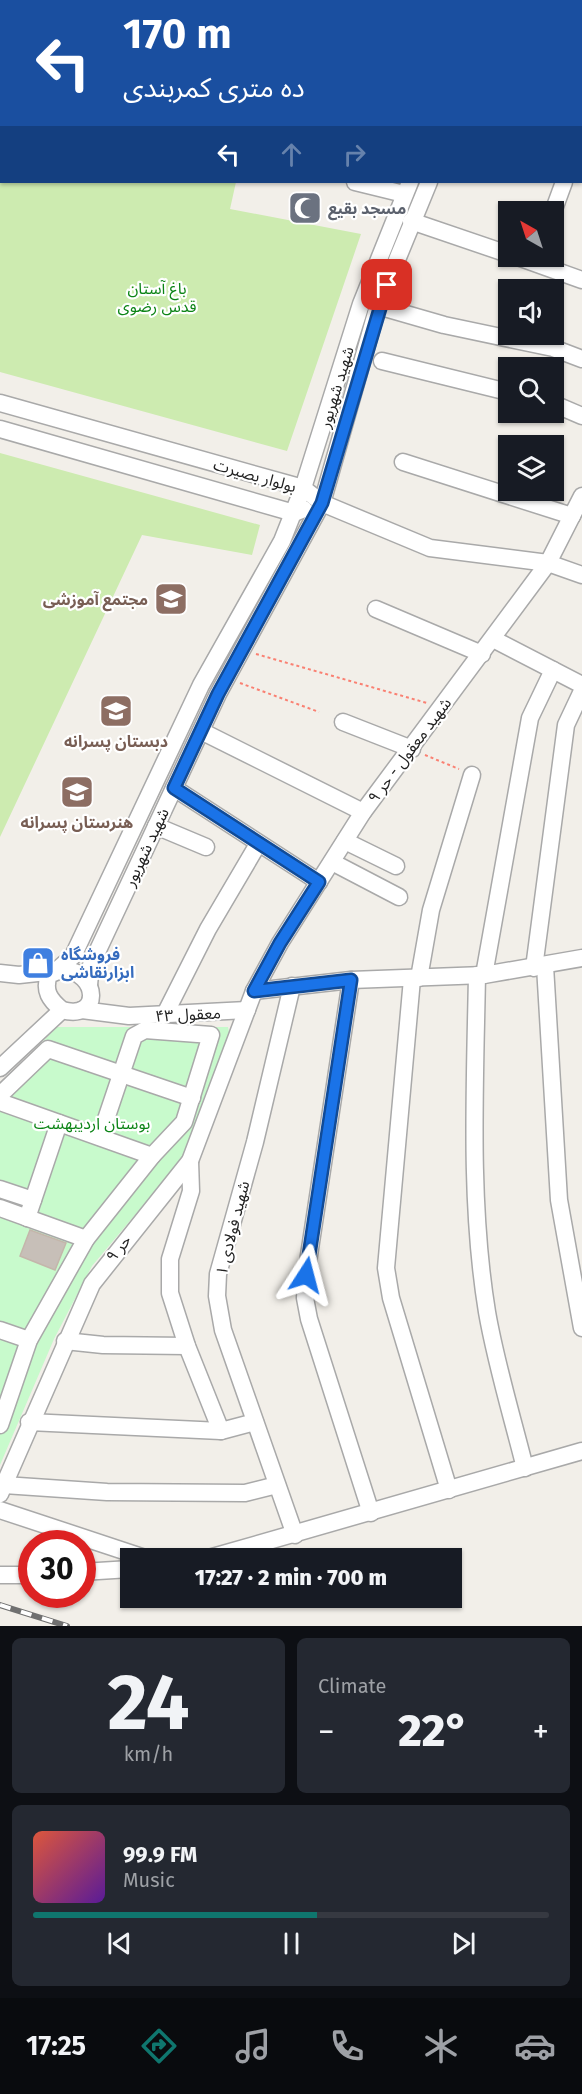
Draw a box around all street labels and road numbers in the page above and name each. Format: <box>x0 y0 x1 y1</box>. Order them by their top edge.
street label: شهید شهریور <box>315 344 358 431</box>
street label: بولوار بصیرت <box>211 455 298 496</box>
street label: شهید معقول - حر ۹ <box>364 694 456 807</box>
street label: شهید شهریور <box>120 805 173 890</box>
street label: معقول ۴۳ <box>155 1003 221 1027</box>
street label: شهید فولادی ۱ <box>212 1179 253 1277</box>
street label: حر ۹ <box>102 1231 135 1266</box>

